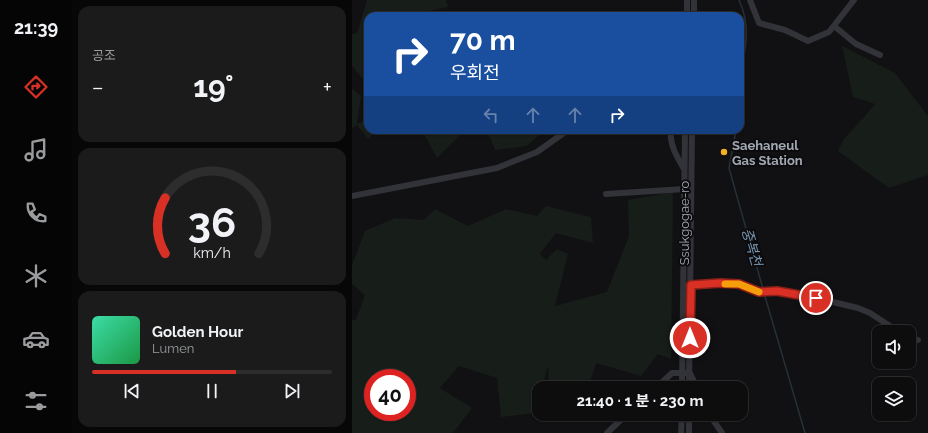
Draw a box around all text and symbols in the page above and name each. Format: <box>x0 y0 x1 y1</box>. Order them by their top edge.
text: 21:39 <box>14 17 58 38</box>
text: 70 m <box>450 24 516 57</box>
icon: right <box>384 28 436 80</box>
text: 공조 <box>92 48 116 63</box>
text: 우회전 <box>450 62 500 83</box>
text: 19° <box>193 69 233 104</box>
icon: directions <box>22 73 50 101</box>
text: − <box>92 74 104 100</box>
text: + <box>323 74 332 100</box>
icon: left <box>480 104 502 126</box>
icon: ahead <box>522 104 544 126</box>
icon: ahead <box>564 104 586 126</box>
icon: right <box>606 104 628 126</box>
icon: music <box>22 136 50 164</box>
place label: Saehaneul Gas Station <box>732 138 803 168</box>
marker: Saehaneul Gas Station <box>719 147 729 157</box>
street label: Ssukgogae-ro <box>677 180 692 265</box>
text: 36 <box>188 198 236 247</box>
icon: phone <box>22 199 50 227</box>
water label: 중복천 <box>739 226 765 269</box>
text: km/h <box>193 245 231 261</box>
icon: climate <box>22 262 50 290</box>
pin <box>799 281 833 315</box>
icon: arrive <box>805 287 827 309</box>
position arrow <box>669 317 711 359</box>
text: Golden Hour <box>152 323 243 341</box>
icon: car <box>22 325 50 353</box>
map controls <box>872 325 916 421</box>
button: sound <box>872 325 916 369</box>
text: Lumen <box>152 341 194 356</box>
speed limit sign: 40 <box>364 369 416 421</box>
button: layers <box>872 377 916 421</box>
icon: previous <box>121 380 143 402</box>
icon: pause <box>201 380 223 402</box>
icon: next <box>281 380 303 402</box>
icon: filters <box>22 387 50 415</box>
text: 21:40 · 1 분 · 230 m <box>577 392 703 410</box>

